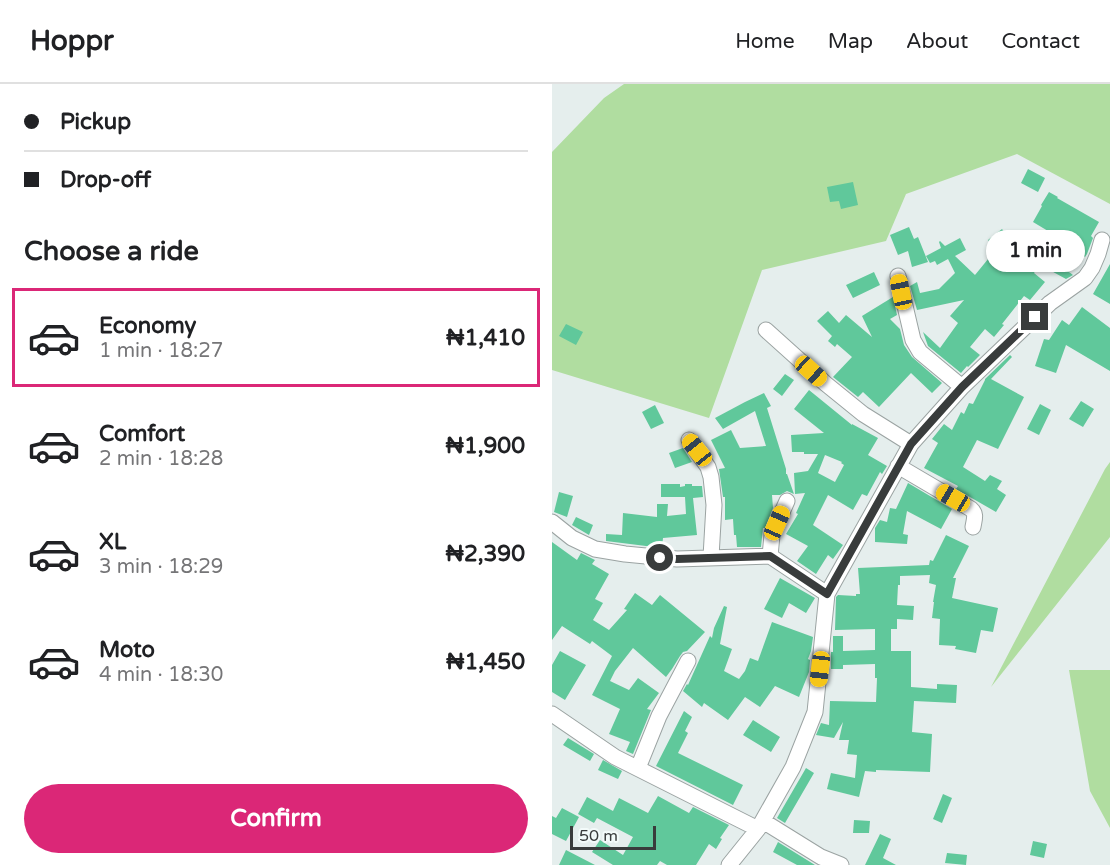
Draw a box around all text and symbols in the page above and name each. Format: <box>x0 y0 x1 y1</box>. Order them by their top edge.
text: Hoppr <box>30 24 114 58</box>
text: Home <box>735 29 795 54</box>
text: Map <box>828 29 873 54</box>
text: About <box>906 29 968 54</box>
text: Contact <box>1001 29 1080 54</box>
text: Pickup <box>60 109 131 135</box>
text: Drop-off <box>60 167 151 193</box>
callout: 1 min <box>986 230 1084 272</box>
text: Choose a ride <box>24 235 199 268</box>
text: 1 min <box>1009 239 1062 263</box>
car <box>888 273 914 311</box>
route end <box>1021 303 1048 330</box>
icon: car <box>27 311 81 365</box>
text: Economy <box>99 313 196 339</box>
text: ₦1,410 <box>446 325 525 351</box>
text: 1 min · 18:27 <box>99 339 223 363</box>
car <box>792 352 830 390</box>
icon: car <box>27 419 81 473</box>
text: Comfort <box>99 421 185 447</box>
car <box>679 430 715 470</box>
text: ₦1,900 <box>446 433 525 459</box>
text: 2 min · 18:28 <box>99 447 223 471</box>
car <box>933 481 973 515</box>
car <box>761 503 793 543</box>
icon: car <box>27 527 81 581</box>
text: XL <box>99 529 126 555</box>
text: ₦2,390 <box>446 541 525 567</box>
route start <box>646 544 673 571</box>
text: 3 min · 18:29 <box>99 555 223 579</box>
icon: car <box>27 635 81 689</box>
text: Moto <box>99 637 155 663</box>
text: ₦1,450 <box>446 649 525 675</box>
car <box>809 650 831 688</box>
text: 4 min · 18:30 <box>99 663 223 687</box>
button: Confirm <box>24 784 528 853</box>
scale bar <box>570 823 656 850</box>
text: 50 m <box>579 826 618 846</box>

